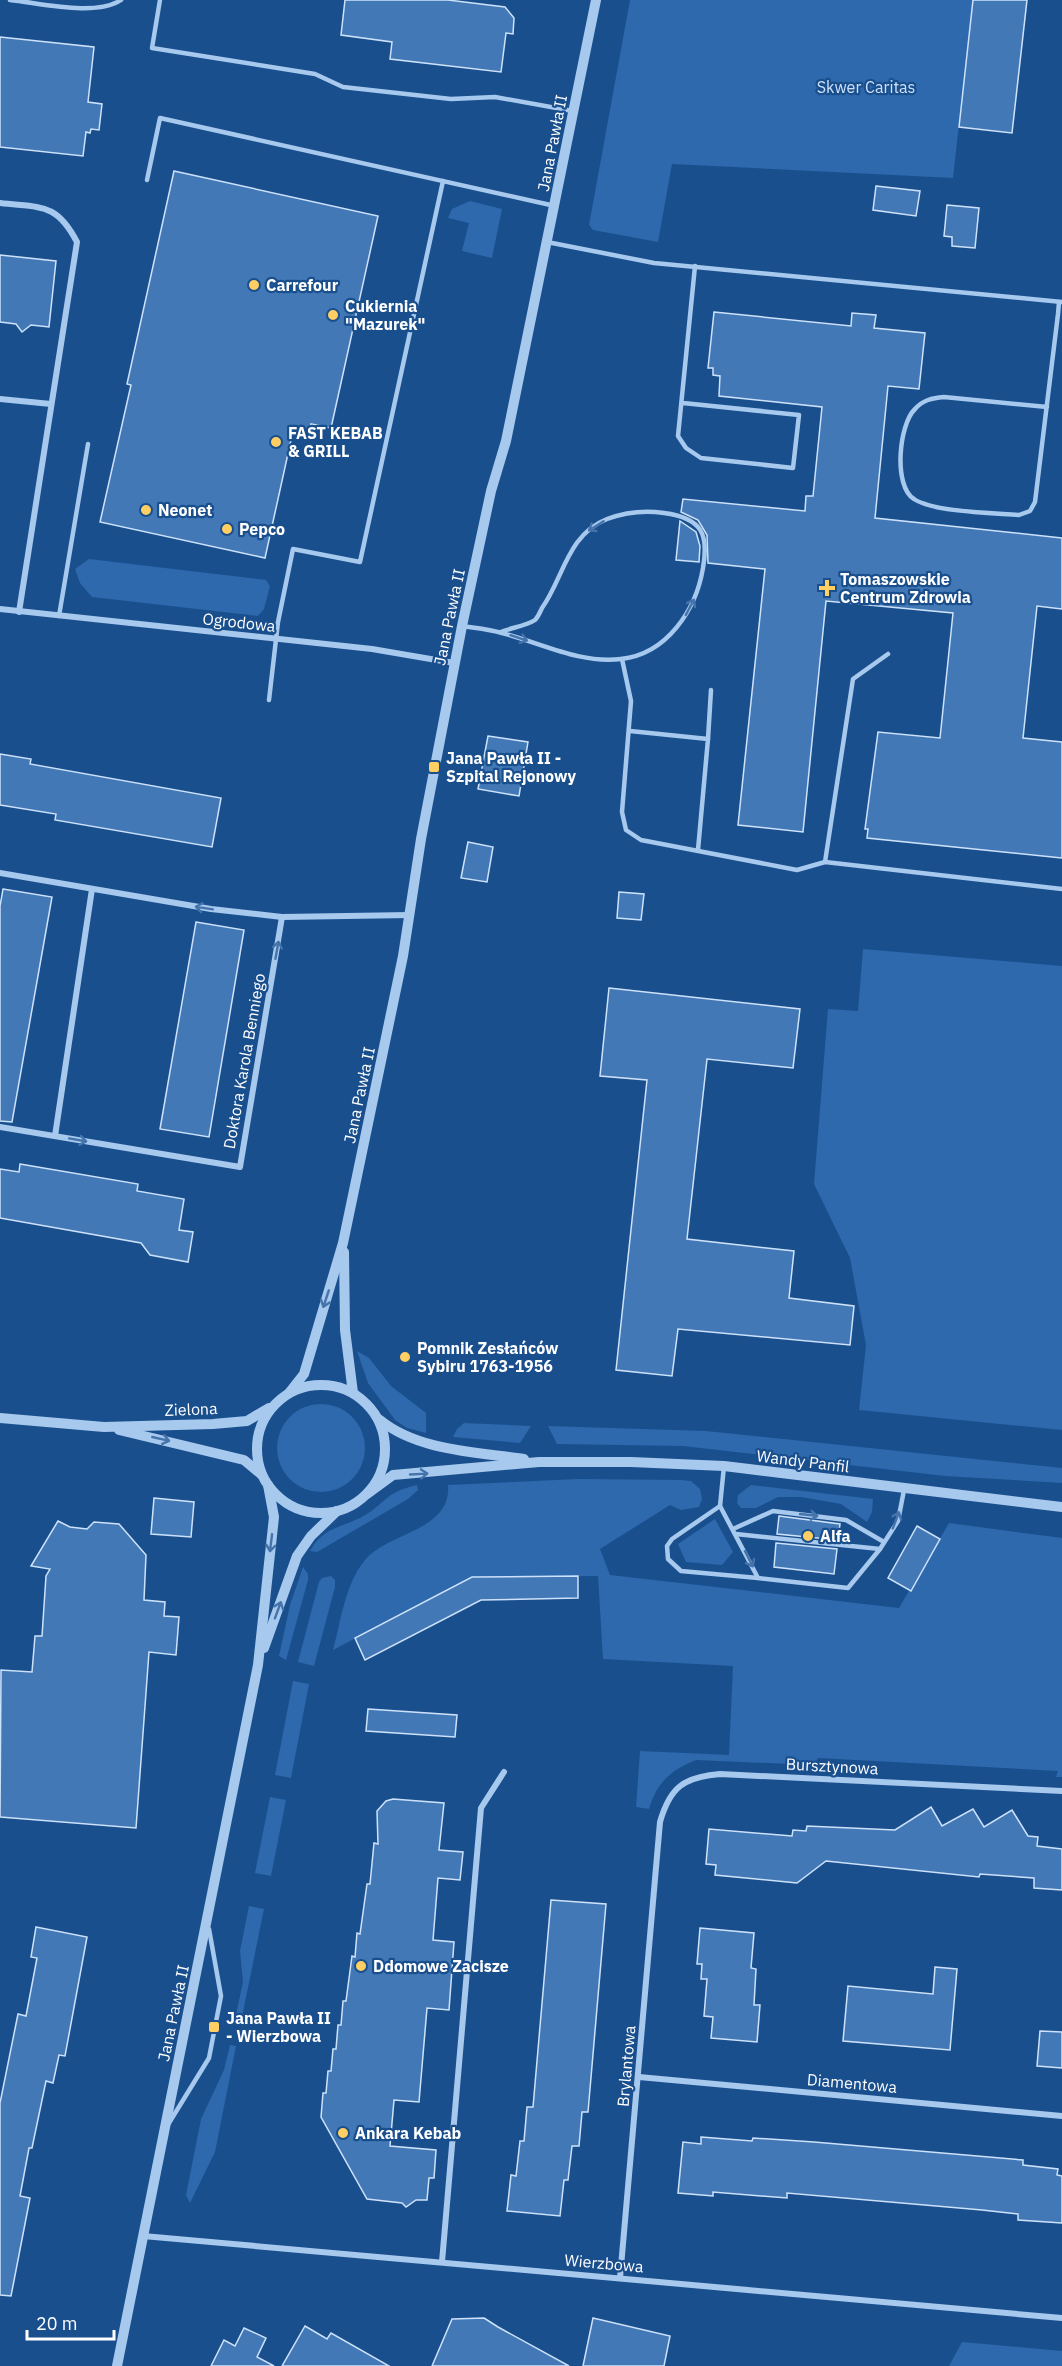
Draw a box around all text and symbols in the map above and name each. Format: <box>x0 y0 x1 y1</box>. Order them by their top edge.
park label: Skwer Caritas <box>817 77 915 97</box>
street label: Jana Pawła II <box>533 93 571 193</box>
place label: Carrefour <box>266 275 339 295</box>
marker: Carrefour <box>247 278 261 292</box>
place label: Cukiernia "Mazurek" <box>345 296 425 334</box>
marker: Cukiernia "Mazurek" <box>326 308 340 322</box>
place label: FAST KEBAB & GRILL <box>288 423 383 461</box>
marker: FAST KEBAB & GRILL <box>269 435 283 449</box>
place label: Neonet <box>158 500 212 520</box>
marker: Neonet <box>139 503 153 517</box>
place label: Pepco <box>239 519 285 539</box>
one-way arrow <box>588 520 605 532</box>
marker: Pepco <box>220 522 234 536</box>
street label: Jana Pawła II <box>429 567 469 667</box>
place label: Tomaszowskie Centrum Zdrowia <box>840 569 971 607</box>
marker: Tomaszowskie Centrum Zdrowia <box>818 579 836 597</box>
one-way arrow <box>685 599 696 617</box>
street label: Ogrodowa <box>201 608 277 636</box>
one-way arrow <box>509 633 528 644</box>
place label: Jana Pawła II - Szpital Rejonowy <box>446 748 576 786</box>
marker: Jana Pawła II - Szpital Rejonowy <box>427 760 441 774</box>
one-way arrow <box>194 902 214 913</box>
one-way arrow <box>272 941 283 960</box>
street label: Doktora Karola Benniego <box>219 972 269 1150</box>
street label: Jana Pawła II <box>339 1045 379 1145</box>
one-way arrow <box>68 1134 88 1145</box>
one-way arrow <box>320 1289 331 1308</box>
place label: Pomnik Zesłańców Sybiru 1763-1956 <box>417 1338 559 1376</box>
marker: Pomnik Zesłańców Sybiru 1763-1956 <box>398 1350 412 1364</box>
street label: Zielona <box>164 1398 218 1420</box>
one-way arrow <box>152 1434 171 1446</box>
street label: Wandy Panfil <box>755 1445 851 1477</box>
one-way arrow <box>409 1468 429 1479</box>
one-way arrow <box>798 1510 818 1521</box>
one-way arrow <box>891 1512 902 1530</box>
place label: Alfa <box>820 1526 851 1546</box>
marker: Alfa <box>801 1529 815 1543</box>
one-way arrow <box>265 1532 276 1552</box>
one-way arrow <box>743 1550 755 1567</box>
one-way arrow <box>273 1601 284 1620</box>
street label: Bursztynowa <box>785 1754 879 1778</box>
place label: Ddomowe Zacisze <box>373 1956 509 1976</box>
marker: Ddomowe Zacisze <box>354 1959 368 1973</box>
street label: Jana Pawła II <box>153 1963 193 2063</box>
place label: Jana Pawła II - Wierzbowa <box>226 2008 331 2046</box>
marker: Jana Pawła II - Wierzbowa <box>207 2020 221 2034</box>
street label: Brylantowa <box>612 2024 640 2108</box>
street label: Diamentowa <box>806 2069 898 2097</box>
place label: Ankara Kebab <box>355 2123 462 2143</box>
marker: Ankara Kebab <box>336 2126 350 2140</box>
street label: Wierzbowa <box>564 2250 645 2276</box>
scale bar <box>27 2303 114 2341</box>
text: 20 m <box>36 2312 78 2335</box>

